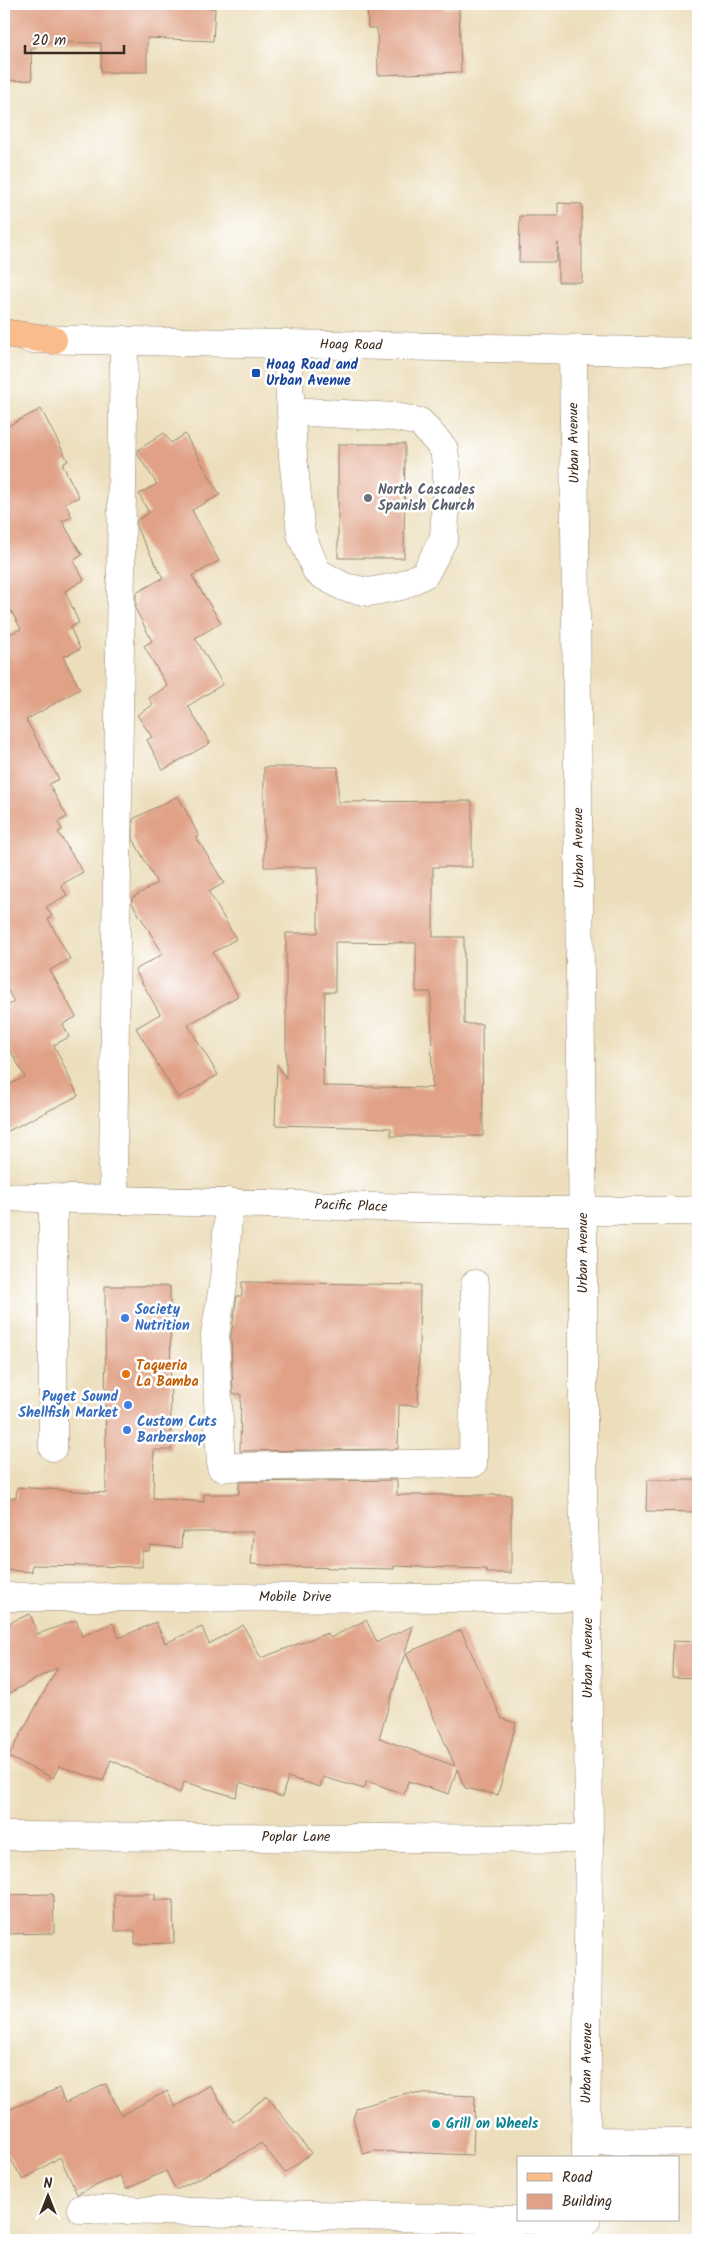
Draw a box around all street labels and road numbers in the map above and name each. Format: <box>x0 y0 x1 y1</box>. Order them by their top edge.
street label: Hoag Road <box>320 333 384 357</box>
street label: Urban Avenue <box>562 402 586 484</box>
street label: Urban Avenue <box>567 807 591 889</box>
street label: Pacific Place <box>314 1194 389 1218</box>
street label: Urban Avenue <box>572 1212 594 1294</box>
street label: Mobile Drive <box>259 1586 332 1608</box>
street label: Urban Avenue <box>577 1617 599 1699</box>
street label: Poplar Lane <box>262 1826 331 1848</box>
street label: Urban Avenue <box>575 2022 599 2104</box>

